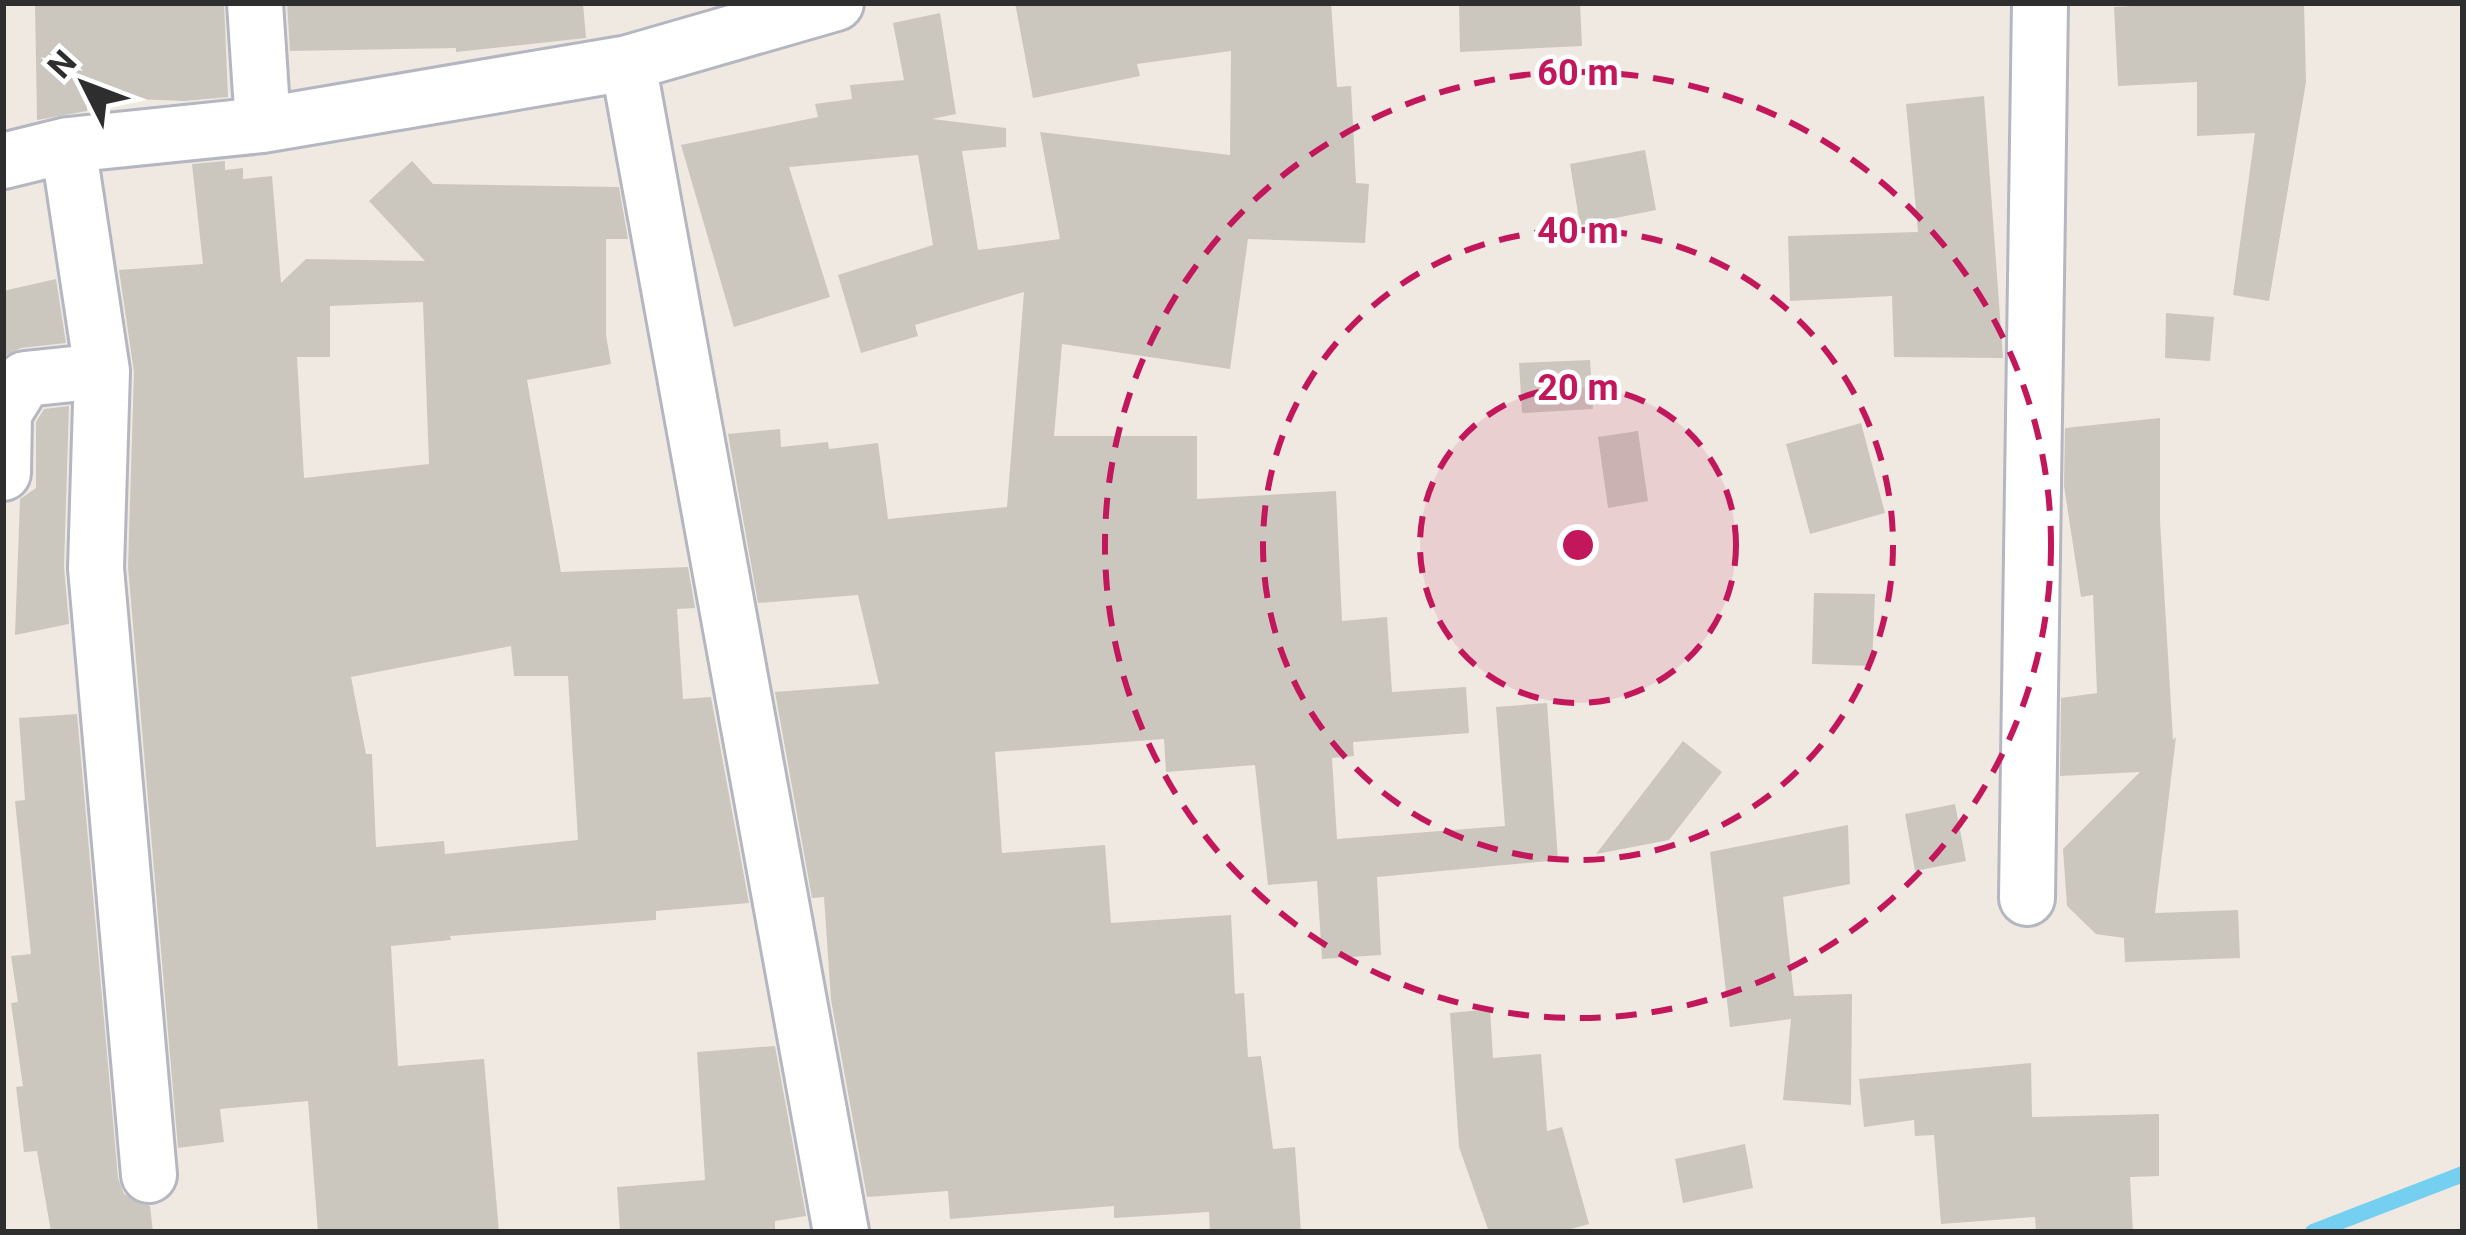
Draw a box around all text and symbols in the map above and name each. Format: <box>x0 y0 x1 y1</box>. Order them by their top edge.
north arrow <box>24 24 144 144</box>
text: N <box>40 43 84 86</box>
text: 60 m <box>1537 52 1619 94</box>
text: 40 m <box>1537 210 1619 252</box>
text: 20 m <box>1537 367 1619 409</box>
centre of rings <box>1557 524 1599 566</box>

